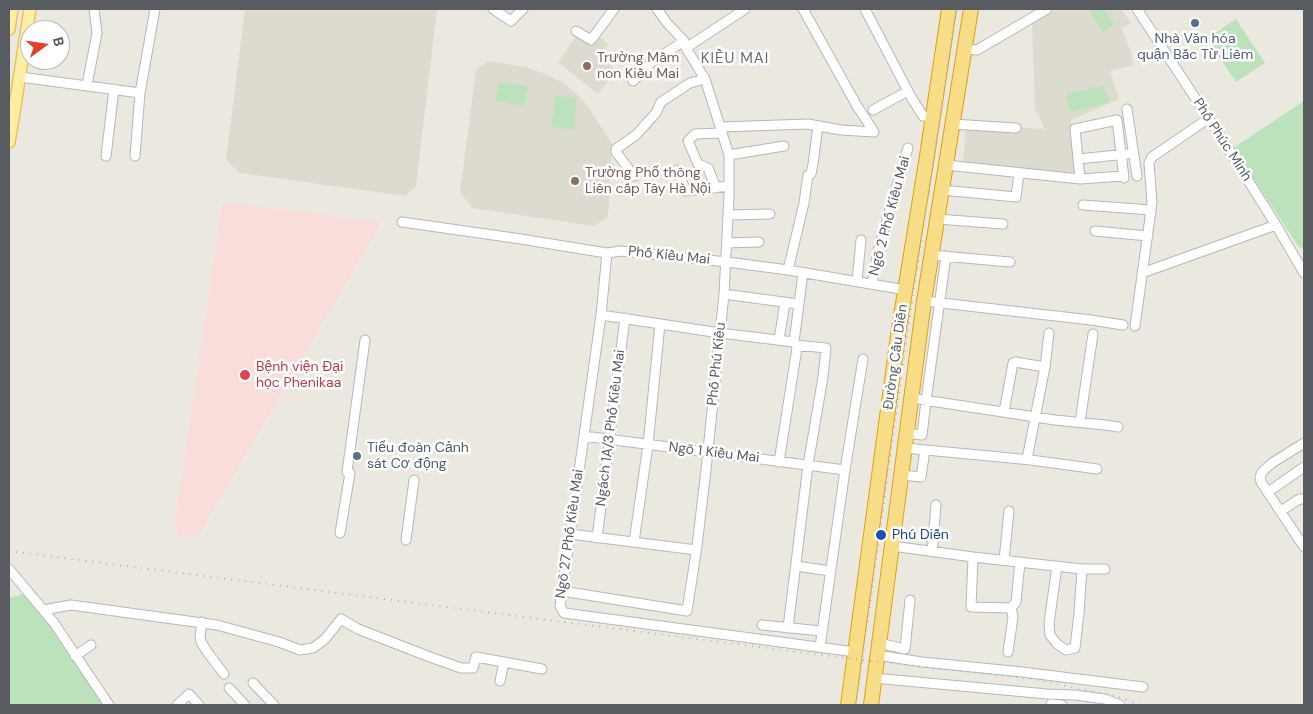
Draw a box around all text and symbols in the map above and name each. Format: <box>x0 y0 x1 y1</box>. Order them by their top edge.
marker: Nhà Văn hóa quận Bắc Từ Liêm <box>1189 17 1201 29</box>
north arrow <box>20 20 70 70</box>
place label: Nhà Văn hóa quận Bắc Từ Liêm <box>1137 31 1253 64</box>
text: B <box>49 35 68 48</box>
place label: Trường Mầm non Kiều Mai <box>597 50 679 82</box>
district label: KIỀU MAI <box>700 50 770 68</box>
marker: Trường Mầm non Kiều Mai <box>581 60 593 72</box>
street label: Phố Phúc Minh <box>1189 95 1255 185</box>
street label: Ngõ 2 Phố Kiều Mai <box>866 154 914 278</box>
place label: Trường Phổ thông Liên cấp Tây Hà Nội <box>585 165 711 198</box>
marker: Trường Phổ thông Liên cấp Tây Hà Nội <box>569 175 581 187</box>
street label: Phố Kiều Mai <box>627 243 711 269</box>
street label: Đường Cầu Diễn <box>880 303 912 411</box>
street label: Phố Phú Kiều <box>704 322 730 406</box>
street label: Ngách 1A/3 Phố Kiều Mai <box>593 349 629 507</box>
place label: Bệnh viện Đại học Phenikaa <box>256 359 343 392</box>
marker: Bệnh viện Đại học Phenikaa <box>238 368 252 382</box>
street label: Ngõ 1 Kiều Mai <box>668 439 760 467</box>
place label: Tiểu đoàn Cảnh sát Cơ động <box>367 440 469 472</box>
marker: Tiểu đoàn Cảnh sát Cơ động <box>351 450 363 462</box>
street label: Ngõ 27 Phố Kiều Mai <box>553 468 587 600</box>
place label: Phú Diễn <box>892 527 949 543</box>
marker: Phú Diễn <box>874 528 888 542</box>

